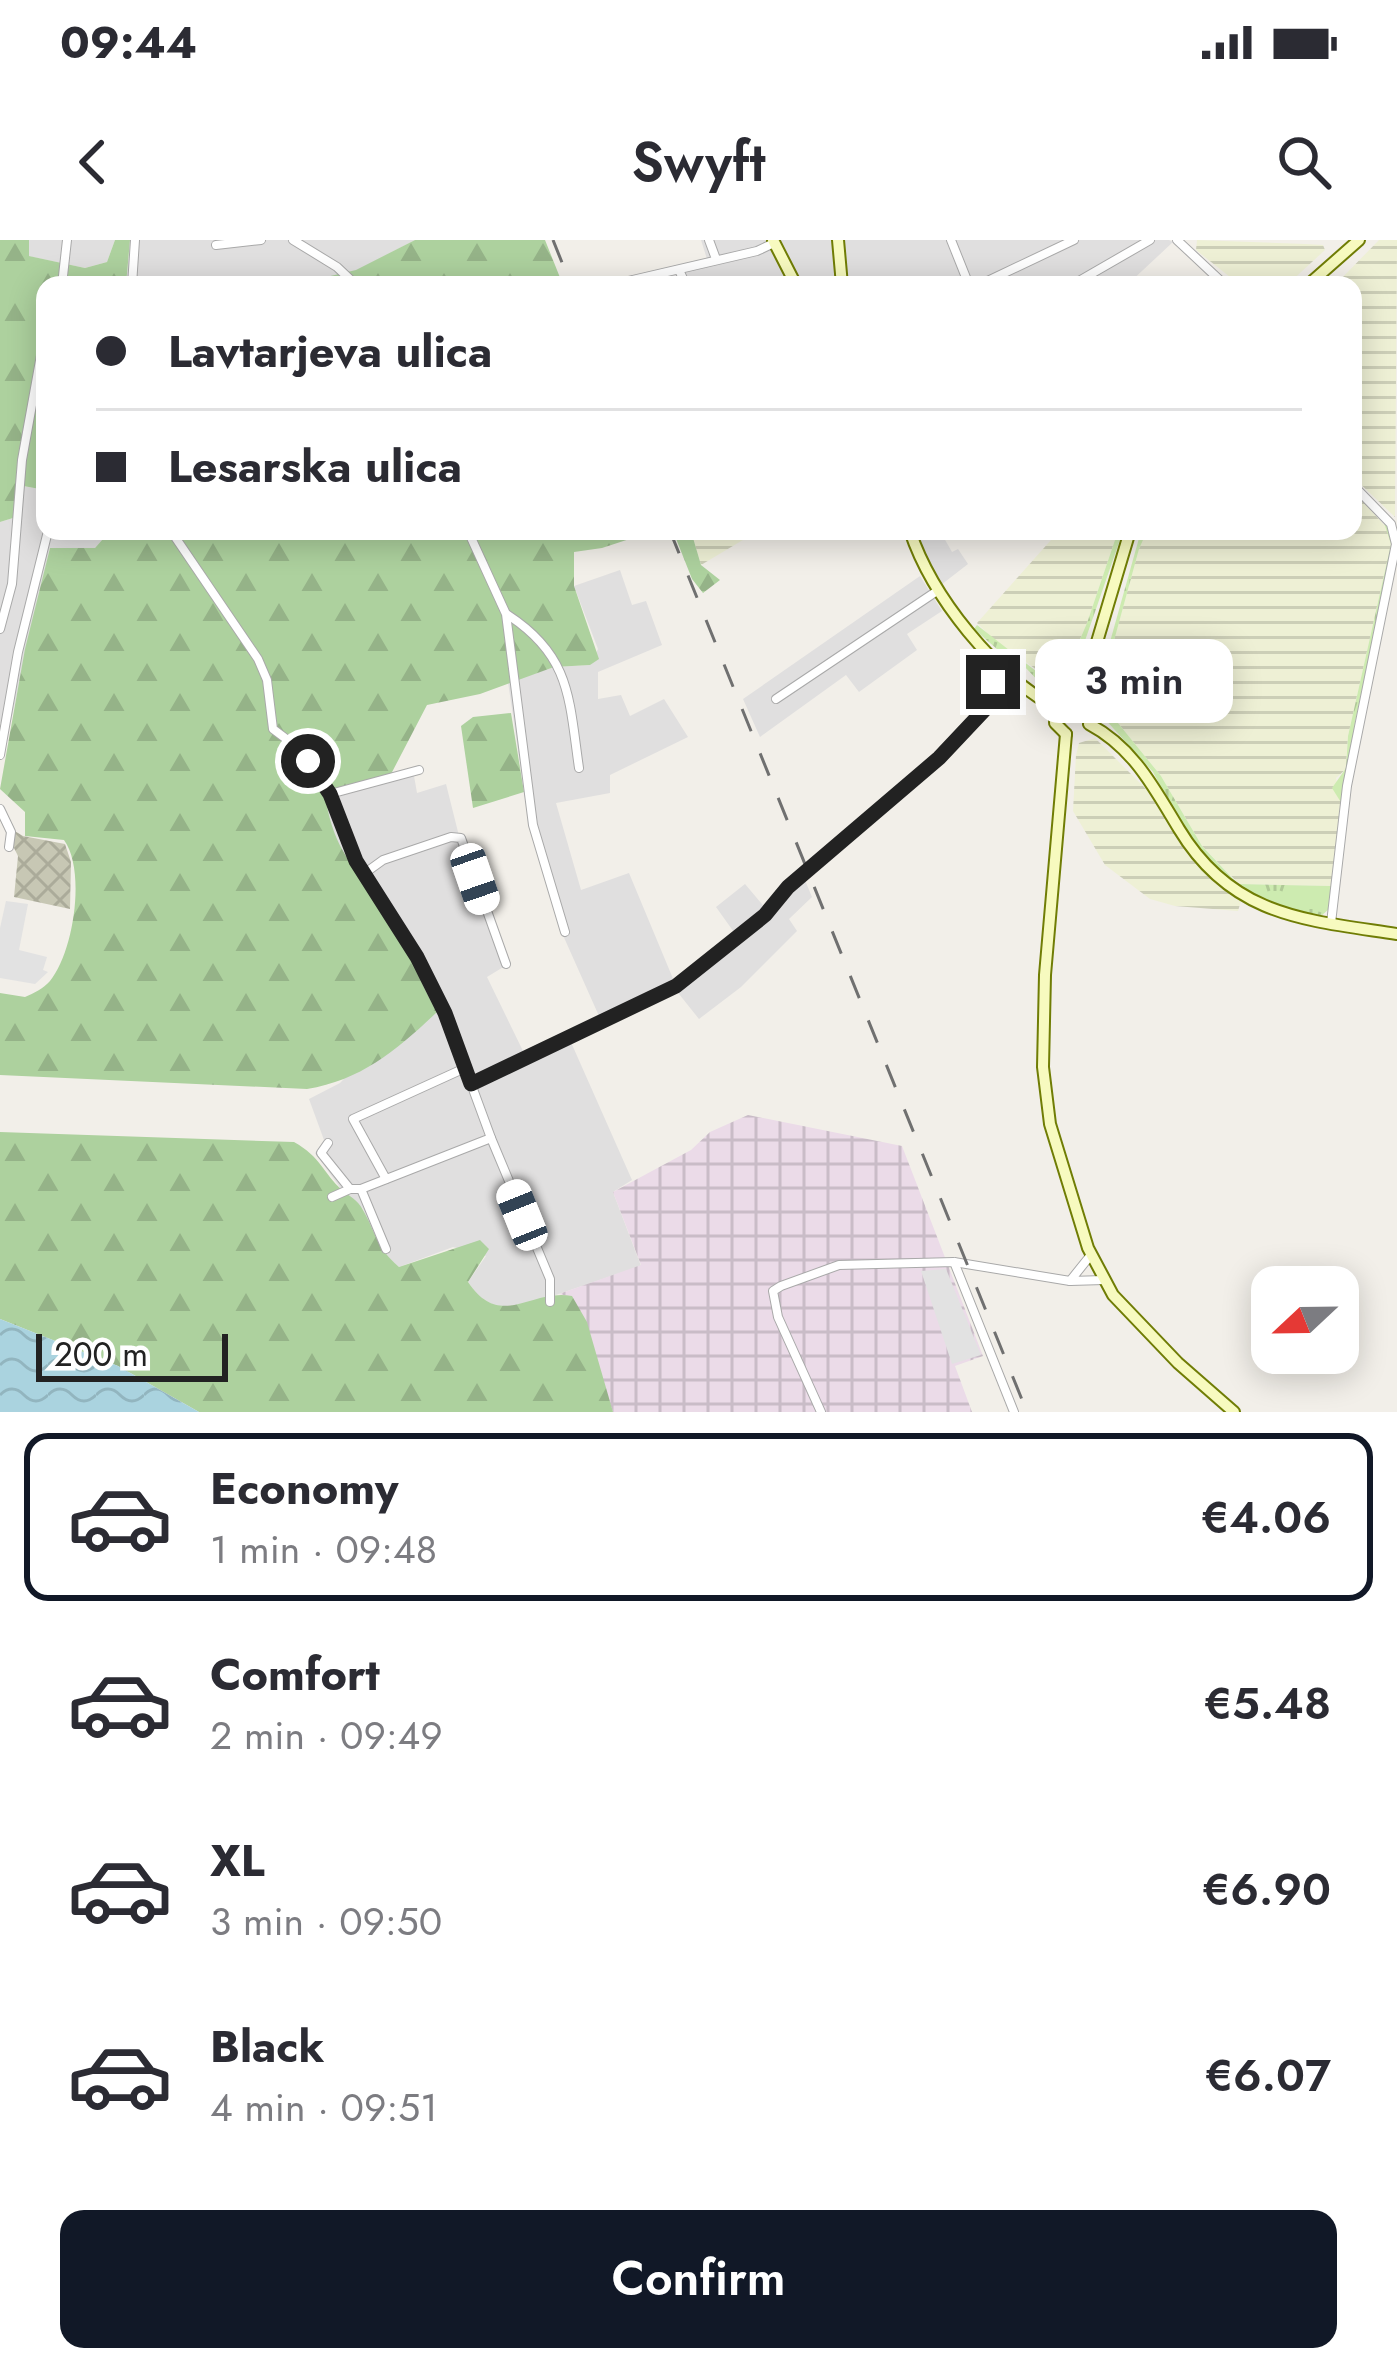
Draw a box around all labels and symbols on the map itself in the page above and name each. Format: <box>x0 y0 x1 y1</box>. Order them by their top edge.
callout: 3 min <box>1035 640 1233 724</box>
route end <box>966 655 1020 709</box>
route start <box>281 734 335 788</box>
car <box>446 839 504 919</box>
car <box>492 1175 552 1255</box>
north arrow <box>1251 1266 1359 1374</box>
scale bar <box>36 1328 228 1381</box>

